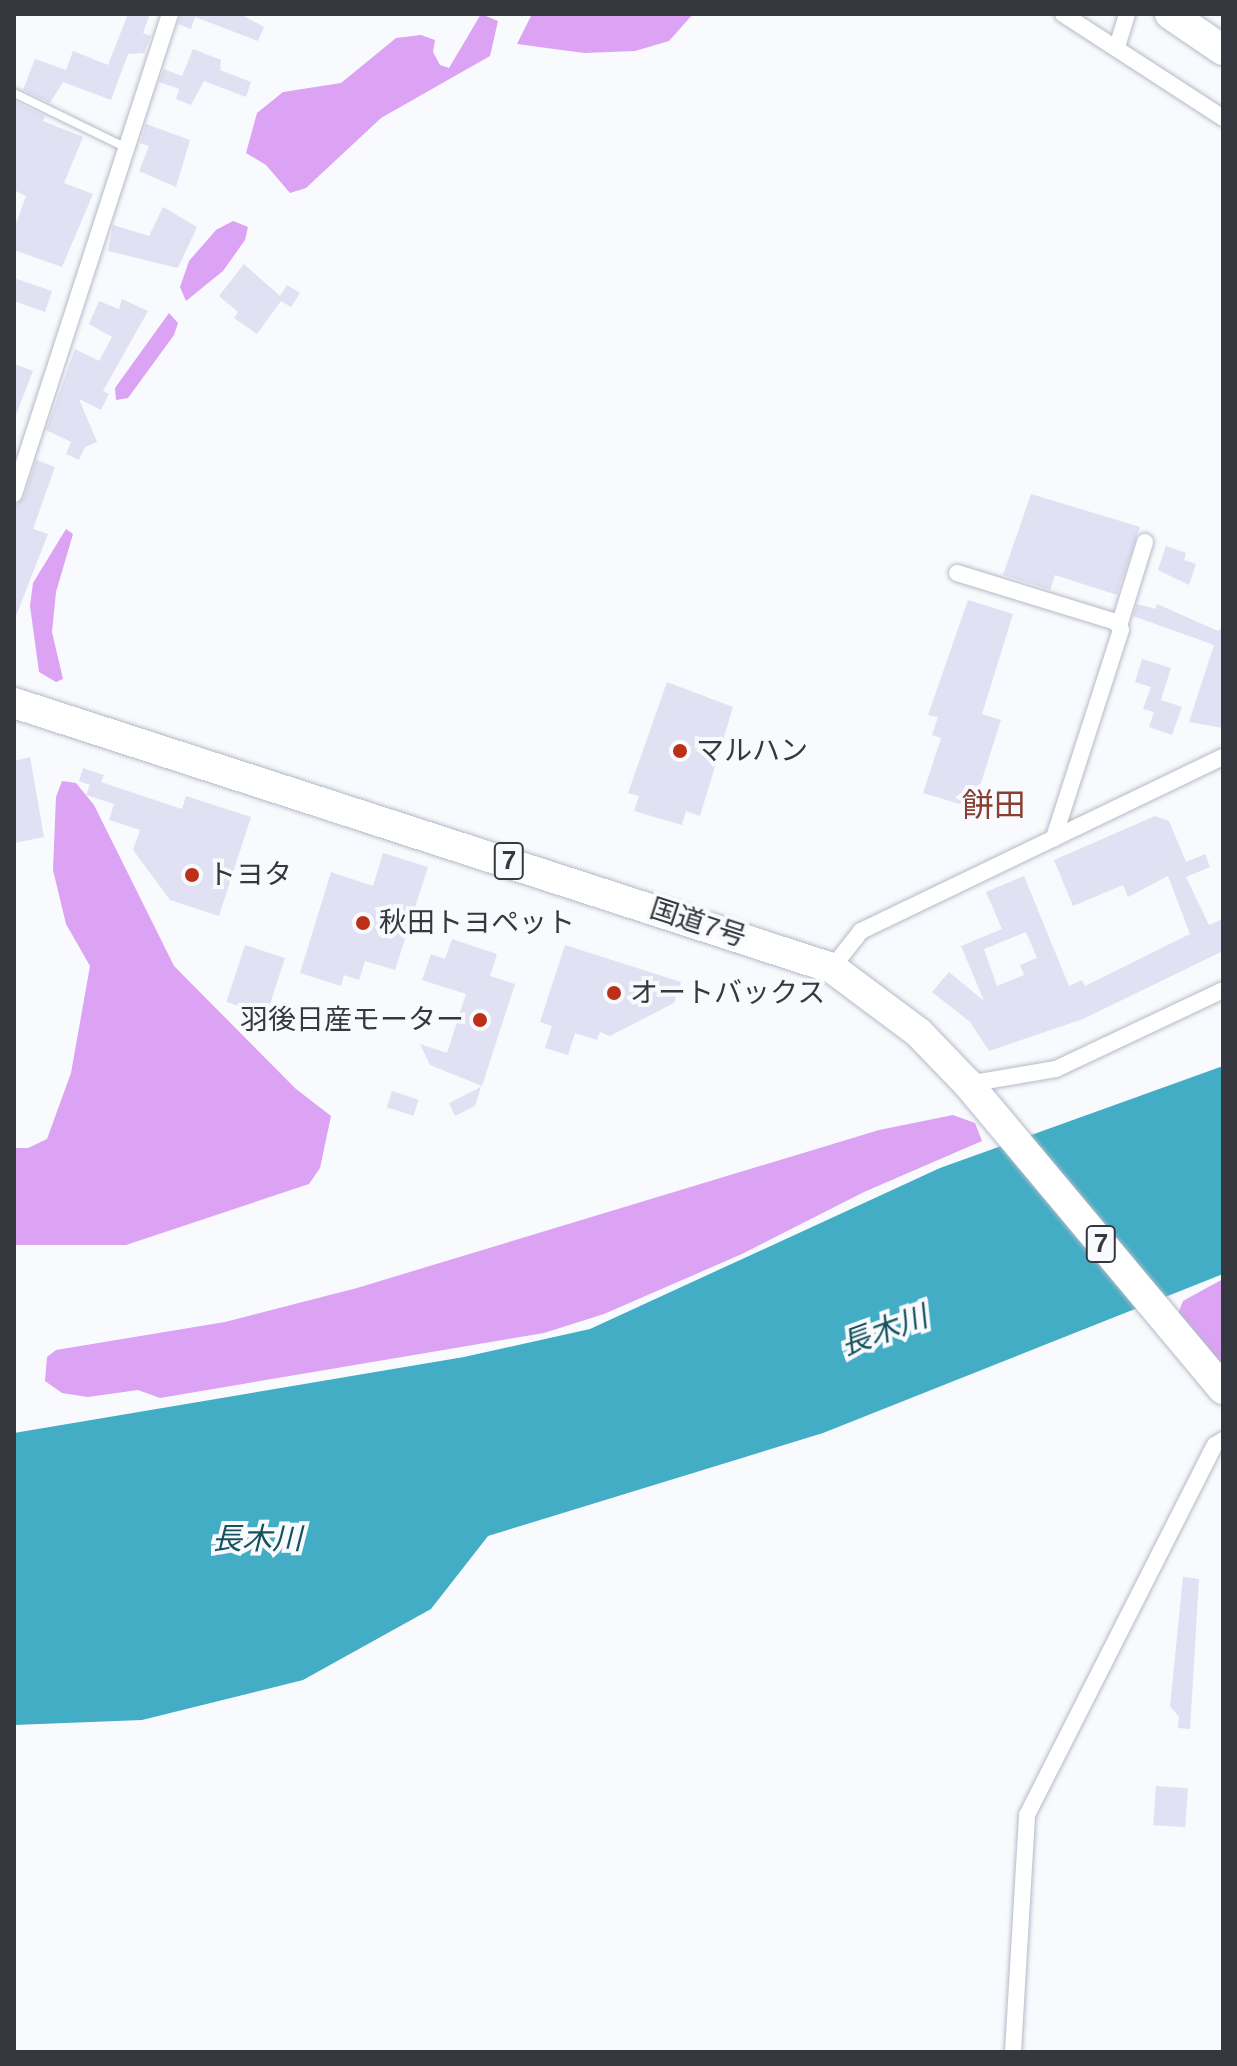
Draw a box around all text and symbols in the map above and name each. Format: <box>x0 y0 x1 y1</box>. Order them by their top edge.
place label: マルハン <box>696 734 808 768</box>
marker: マルハン <box>671 742 689 760</box>
district label: 餅田 <box>962 786 1026 824</box>
road number: 7 <box>493 839 525 883</box>
place label: トヨタ <box>208 858 292 892</box>
marker: トヨタ <box>183 866 201 884</box>
street label: 国道7号 <box>645 892 751 954</box>
place label: 秋田トヨペット <box>379 906 575 940</box>
marker: 秋田トヨペット <box>354 914 372 932</box>
place label: オートバックス <box>630 976 826 1010</box>
marker: オートバックス <box>605 984 623 1002</box>
place label: 羽後日産モーター <box>240 1003 464 1037</box>
marker: 羽後日産モーター <box>471 1011 489 1029</box>
road number: 7 <box>1085 1222 1117 1266</box>
water label: 長木川 <box>836 1299 932 1363</box>
water label: 長木川 <box>212 1521 302 1557</box>

